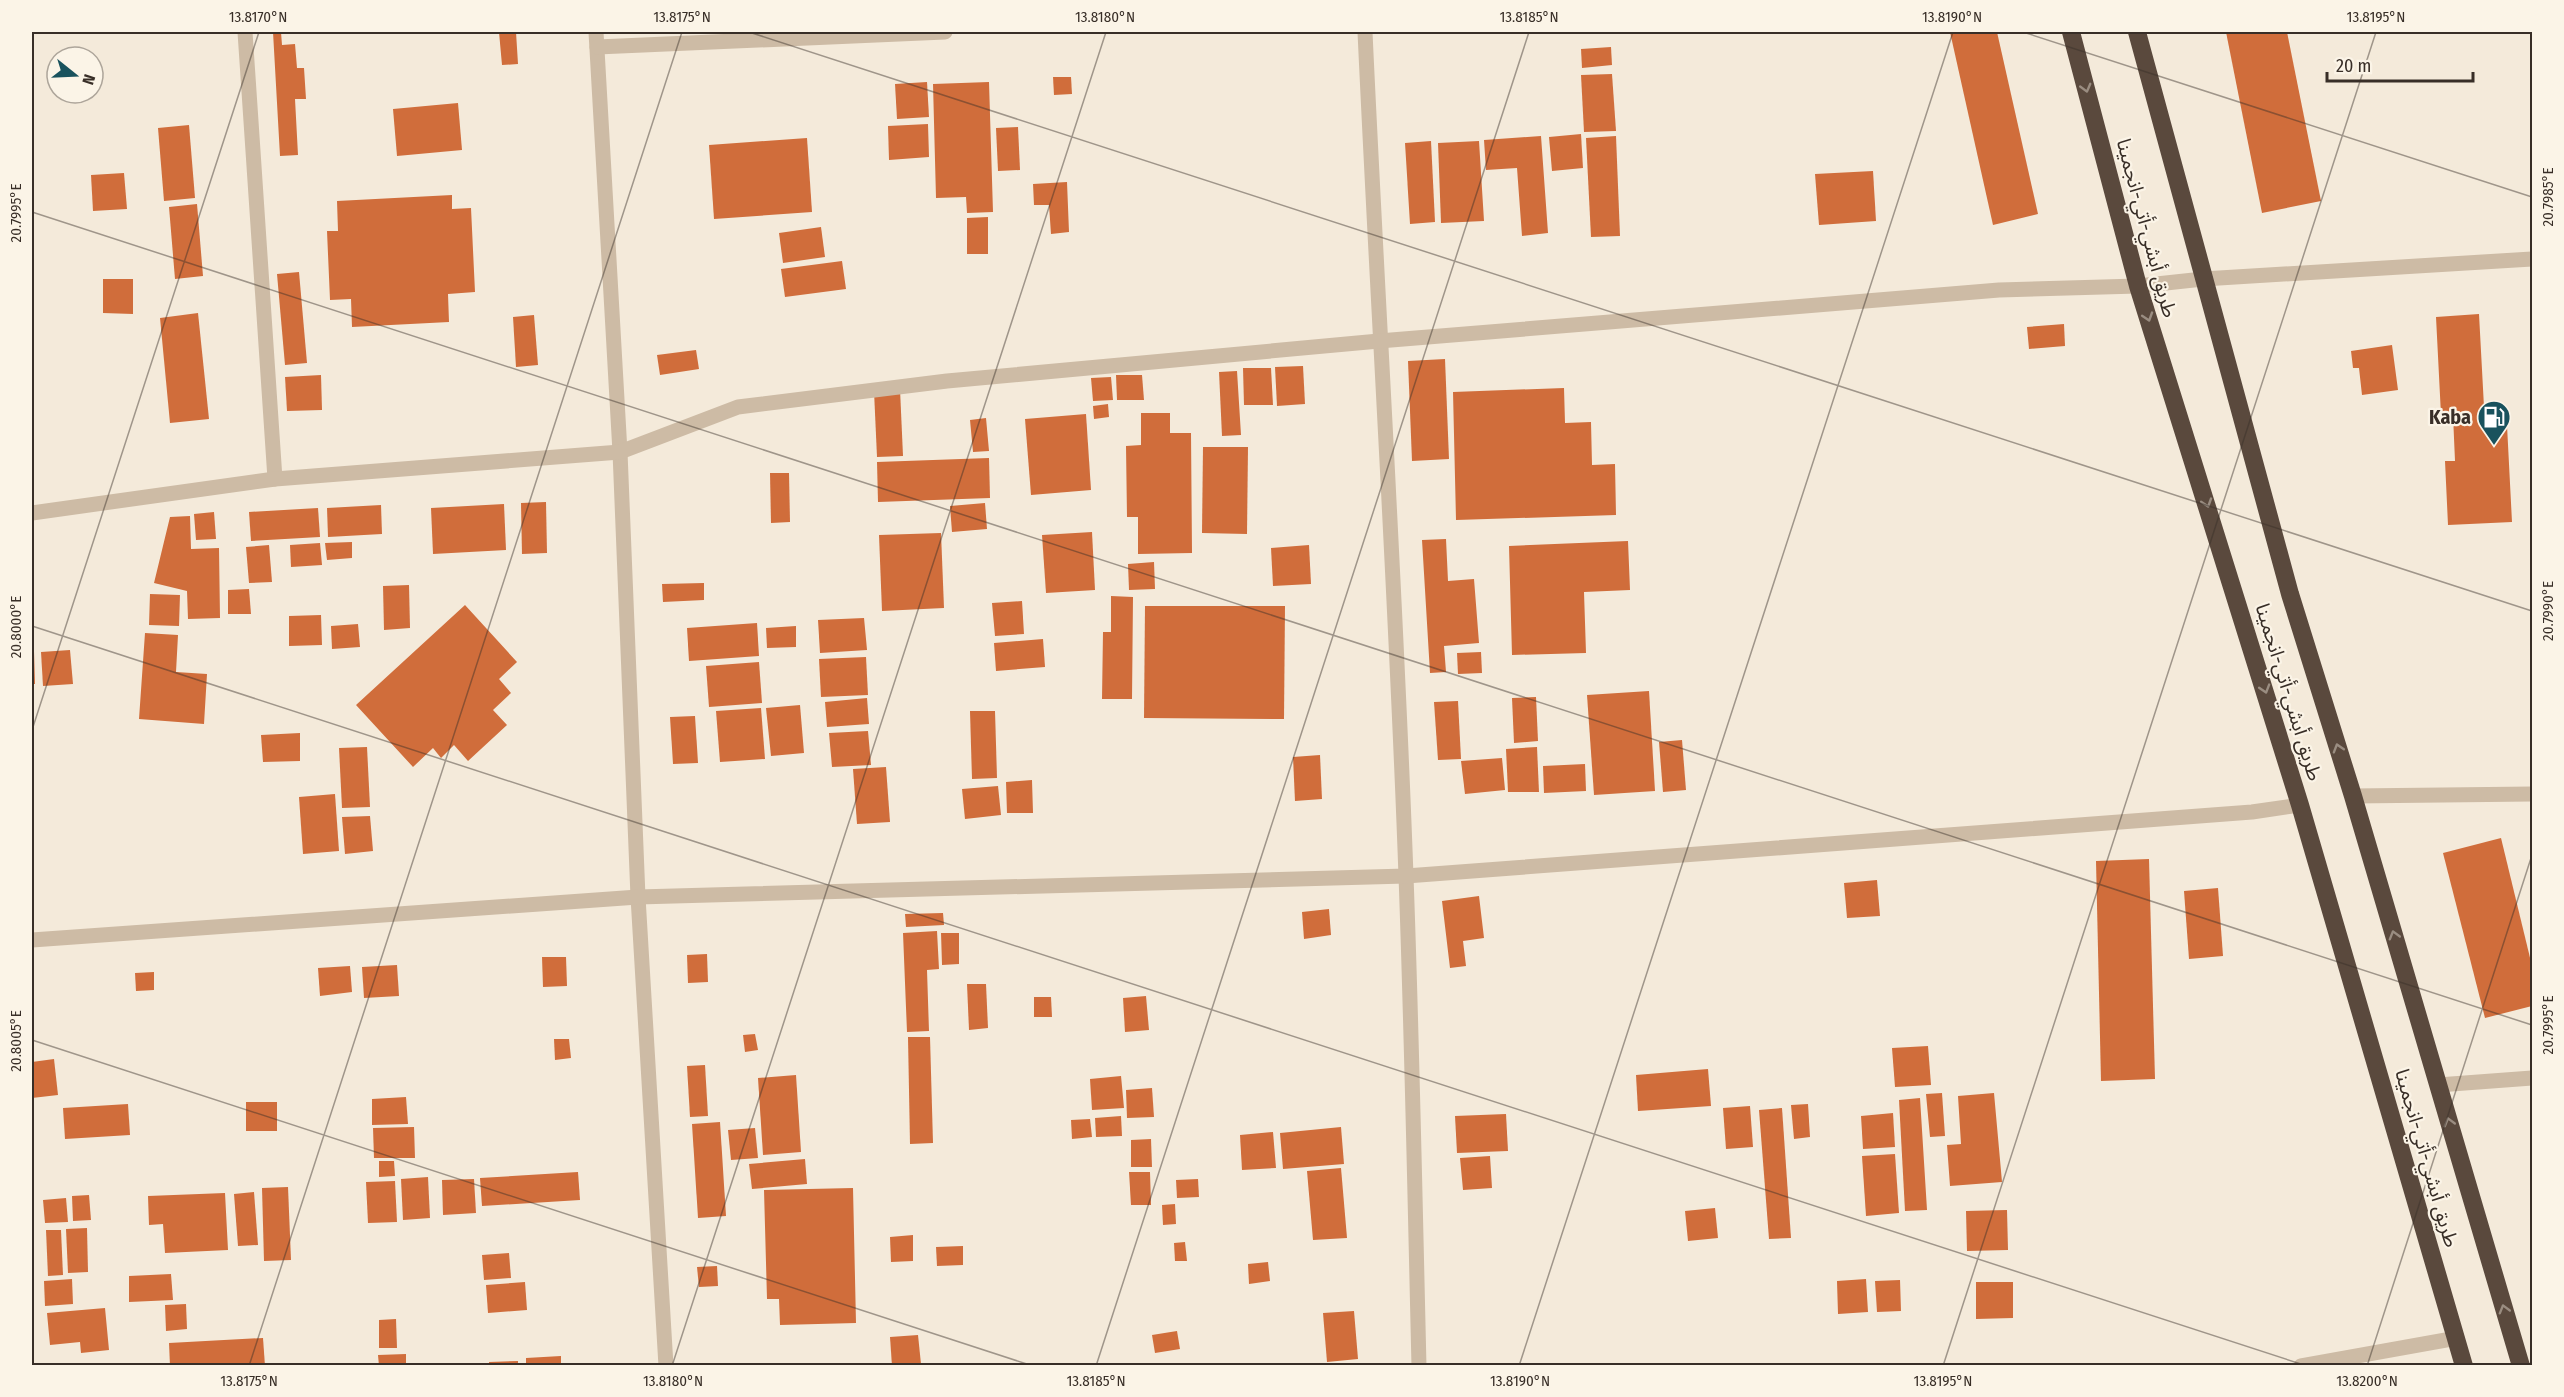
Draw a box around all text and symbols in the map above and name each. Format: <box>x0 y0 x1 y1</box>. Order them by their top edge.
text: 13.8170°N <box>229 8 287 26</box>
text: 13.8175°N <box>653 8 711 26</box>
text: 13.8180°N <box>1075 8 1135 26</box>
text: 13.8185°N <box>1499 8 1559 26</box>
text: 13.8190°N <box>1922 8 1982 26</box>
text: 13.8195°N <box>2347 8 2405 26</box>
north arrow <box>45 45 105 105</box>
scale bar <box>2327 45 2472 83</box>
text: 20 m <box>2336 55 2371 77</box>
text: N <box>78 72 99 87</box>
one-way arrow <box>2078 83 2091 93</box>
street label: طريق أبشي-أتي-انجمينا <box>2108 136 2182 321</box>
text: 20.7985°E <box>2539 167 2557 227</box>
text: 20.7995°E <box>7 184 25 242</box>
one-way arrow <box>2141 311 2153 322</box>
fuel station icon: Kaba <box>2476 399 2512 446</box>
place label: Kaba <box>2429 405 2471 429</box>
one-way arrow <box>2200 497 2212 508</box>
text: 20.7990°E <box>2539 581 2557 641</box>
text: 20.8000°E <box>7 596 25 658</box>
street label: طريق أبشي-أتي-انجمينا <box>2247 600 2327 785</box>
one-way arrow <box>2258 683 2270 694</box>
one-way arrow <box>2333 743 2345 754</box>
one-way arrow <box>2389 930 2401 941</box>
text: 20.7995°E <box>2539 996 2557 1054</box>
text: 20.8005°E <box>7 1010 25 1072</box>
street label: طريق أبشي-أتي-انجمينا <box>2387 1066 2464 1251</box>
one-way arrow <box>2444 1117 2456 1128</box>
one-way arrow <box>2499 1304 2511 1315</box>
text: 13.8175°N <box>220 1372 278 1390</box>
text: 13.8180°N <box>643 1372 703 1390</box>
text: 13.8185°N <box>1066 1372 1126 1390</box>
text: 13.8190°N <box>1490 1372 1550 1390</box>
text: 13.8195°N <box>1914 1372 1972 1390</box>
text: 13.8200°N <box>2336 1372 2398 1390</box>

